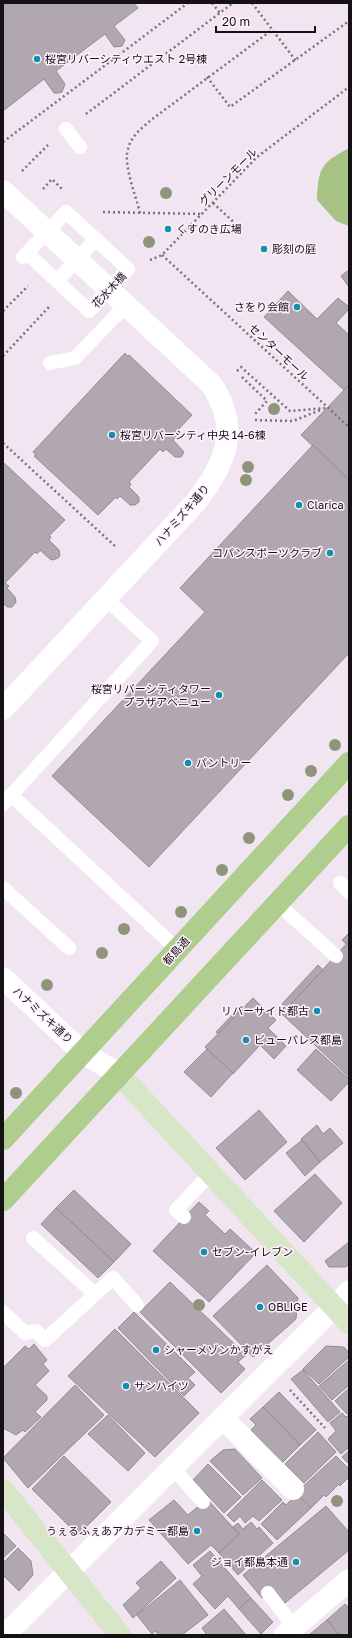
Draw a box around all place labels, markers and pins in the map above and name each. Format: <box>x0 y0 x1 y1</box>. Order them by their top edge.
place label: 桜宮リバーシティウエスト 2号棟 <box>45 52 207 65</box>
marker: 桜宮リバーシティウエスト 2号棟 <box>32 54 42 64</box>
place label: くすのき広場 <box>176 222 242 235</box>
marker: くすのき広場 <box>163 224 173 234</box>
place label: 彫刻の庭 <box>272 242 316 255</box>
marker: 彫刻の庭 <box>259 244 269 254</box>
place label: さをり会館 <box>234 300 289 313</box>
marker: さをり会館 <box>292 302 302 312</box>
place label: 桜宮リバーシティ中央 14-6棟 <box>120 428 266 441</box>
marker: 桜宮リバーシティ中央 14-6棟 <box>107 430 117 440</box>
place label: Clarica <box>307 498 344 511</box>
marker: Clarica <box>294 500 304 510</box>
place label: コパンスポーツクラブ <box>212 546 322 559</box>
marker: コパンスポーツクラブ <box>325 548 335 558</box>
place label: 桜宮リバーシティタワー プラザアベニュー <box>91 682 211 708</box>
marker: 桜宮リバーシティタワー プラザアベニュー <box>214 690 224 700</box>
place label: パントリー <box>196 756 252 769</box>
marker: パントリー <box>183 758 193 768</box>
place label: リバーサイド都古 <box>221 1004 309 1017</box>
marker: リバーサイド都古 <box>312 1006 322 1016</box>
place label: ビューパレス都島 <box>254 1033 342 1046</box>
marker: ビューパレス都島 <box>241 1035 251 1045</box>
place label: セブン-イレブン <box>212 1245 293 1258</box>
marker: セブン-イレブン <box>199 1247 209 1257</box>
place label: OBLIGE <box>268 1300 308 1313</box>
marker: OBLIGE <box>255 1302 265 1312</box>
place label: シャーメゾンかすがえ <box>164 1343 274 1356</box>
marker: シャーメゾンかすがえ <box>151 1345 161 1355</box>
place label: サンハイツ <box>134 1379 189 1392</box>
marker: サンハイツ <box>121 1381 131 1391</box>
place label: うぇるふぇあアカデミー都島 <box>46 1524 189 1537</box>
marker: うぇるふぇあアカデミー都島 <box>192 1526 202 1536</box>
place label: ジョイ都島本通 <box>211 1555 288 1568</box>
marker: ジョイ都島本通 <box>291 1557 301 1567</box>

